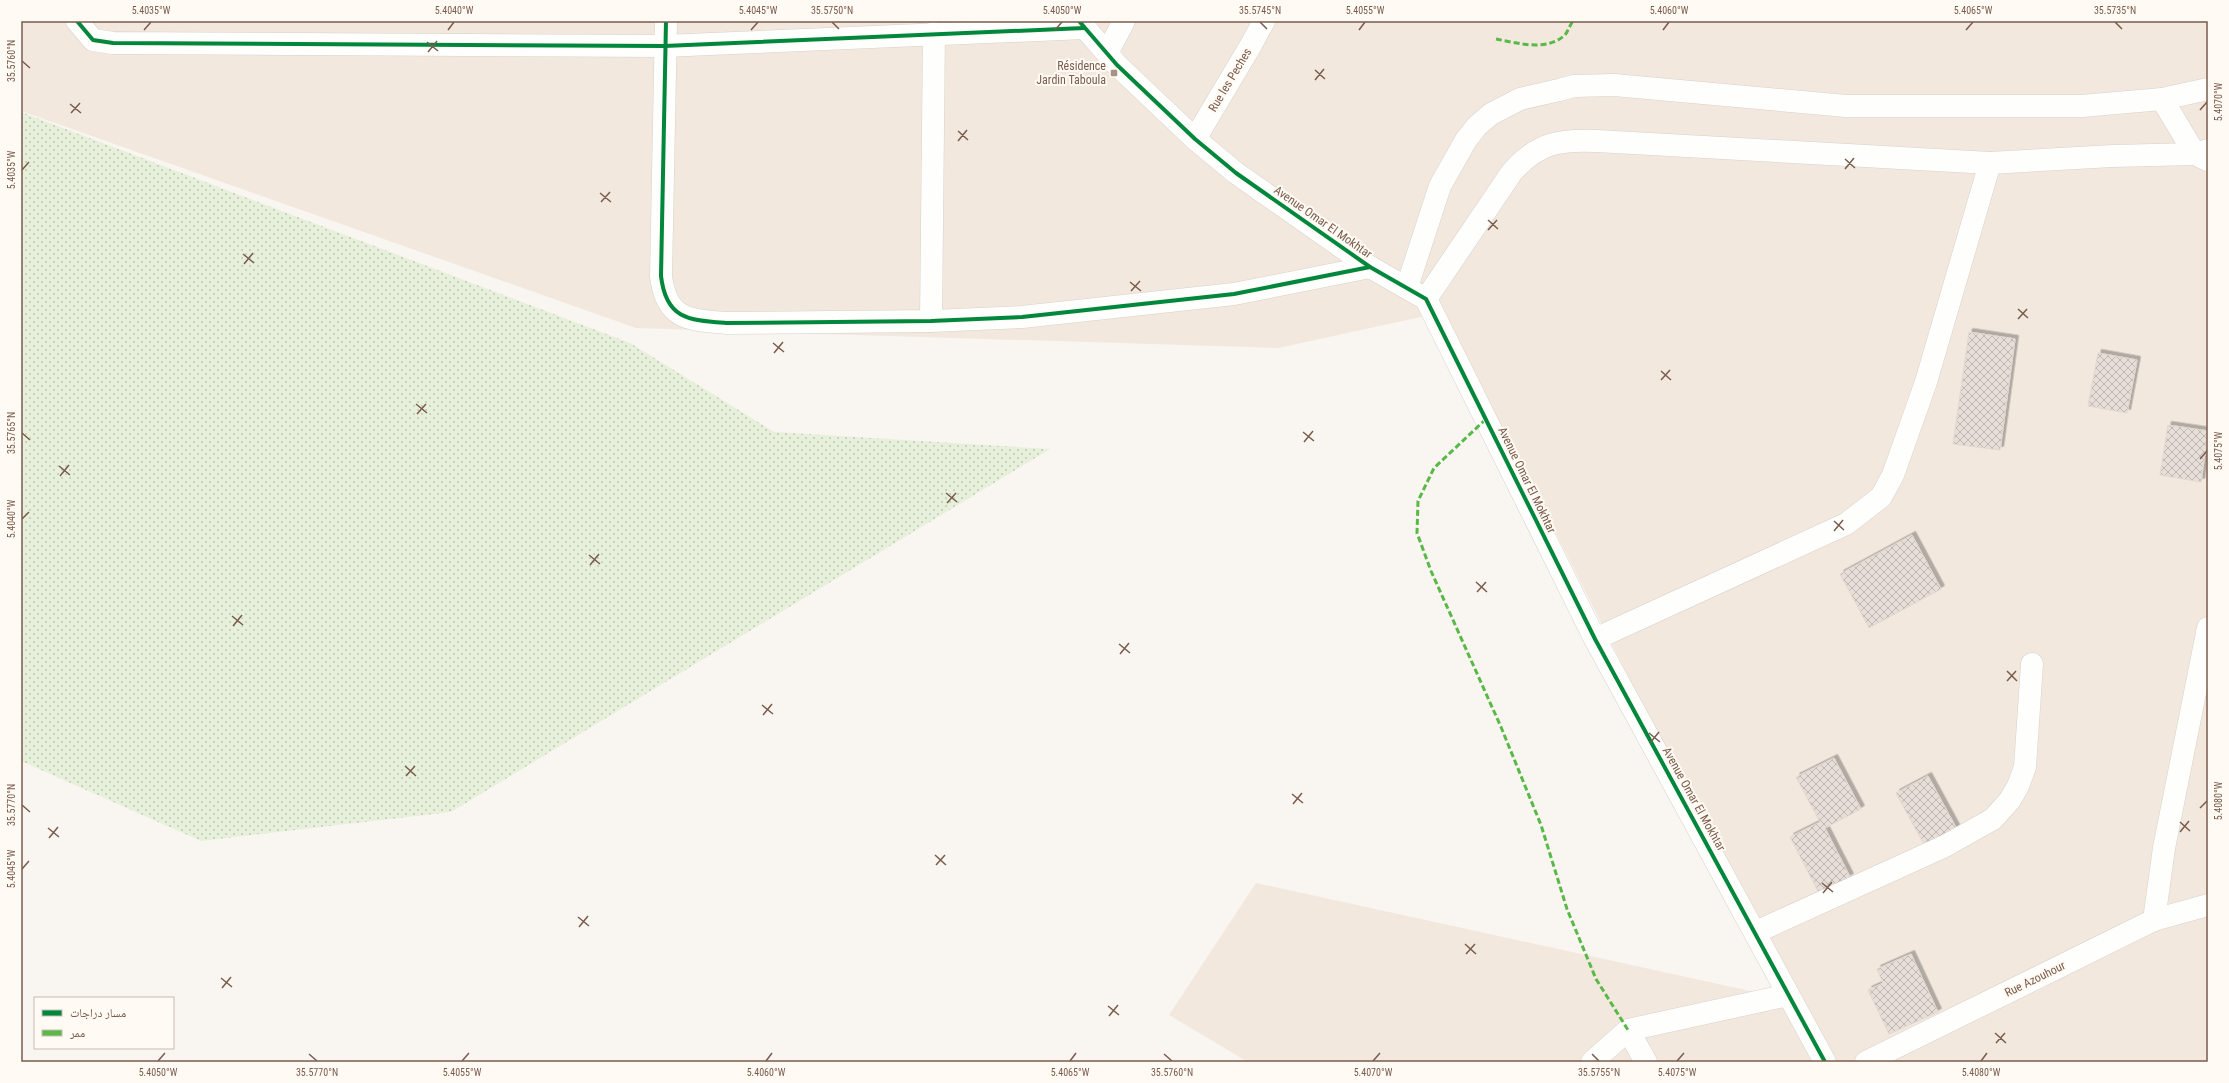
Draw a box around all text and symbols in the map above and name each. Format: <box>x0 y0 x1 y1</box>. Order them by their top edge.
text: 5.4035°W <box>132 5 171 16</box>
text: 5.4040°W <box>435 5 474 16</box>
text: 5.4045°W <box>739 5 778 16</box>
text: 35.5750°N <box>811 5 853 16</box>
text: 5.4050°W <box>1043 5 1082 16</box>
text: 35.5745°N <box>1239 5 1281 16</box>
text: 5.4055°W <box>1346 5 1385 16</box>
text: 5.4060°W <box>1650 5 1689 16</box>
text: 5.4065°W <box>1954 5 1993 16</box>
text: 35.5735°N <box>2094 5 2136 16</box>
text: 35.5760°N <box>6 40 17 82</box>
street label: Rue les Peches <box>1206 46 1254 114</box>
place label: Résidence Jardin Taboula <box>1036 59 1106 87</box>
marker: Résidence Jardin Taboula <box>1109 68 1119 78</box>
text: 5.4070°W <box>2213 82 2224 121</box>
text: 5.4035°W <box>6 150 17 189</box>
street label: Avenue Omar El Mokhtar <box>1271 183 1375 261</box>
text: 35.5765°N <box>6 412 17 454</box>
street label: Avenue Omar El Mokhtar <box>1495 425 1559 536</box>
text: 5.4075°W <box>2213 431 2224 470</box>
text: 5.4040°W <box>6 499 17 538</box>
street label: Avenue Omar El Mokhtar <box>1660 745 1729 854</box>
text: 5.4080°W <box>2213 781 2224 820</box>
text: 35.5770°N <box>6 784 17 826</box>
text: 5.4045°W <box>6 849 17 888</box>
street label: Rue Azouhour <box>2002 958 2068 1000</box>
legend <box>34 997 174 1049</box>
text: مسار دراجات <box>70 1006 126 1020</box>
text: ممر <box>69 1026 85 1040</box>
text: 5.4050°W <box>139 1067 178 1078</box>
text: 35.5770°N <box>296 1067 338 1078</box>
text: 5.4055°W <box>443 1067 482 1078</box>
text: 5.4060°W <box>747 1067 786 1078</box>
text: 5.4065°W <box>1051 1067 1090 1078</box>
text: 35.5760°N <box>1151 1067 1193 1078</box>
text: 5.4070°W <box>1354 1067 1393 1078</box>
text: 35.5755°N <box>1578 1067 1620 1078</box>
text: 5.4075°W <box>1658 1067 1697 1078</box>
text: 5.4080°W <box>1962 1067 2001 1078</box>

